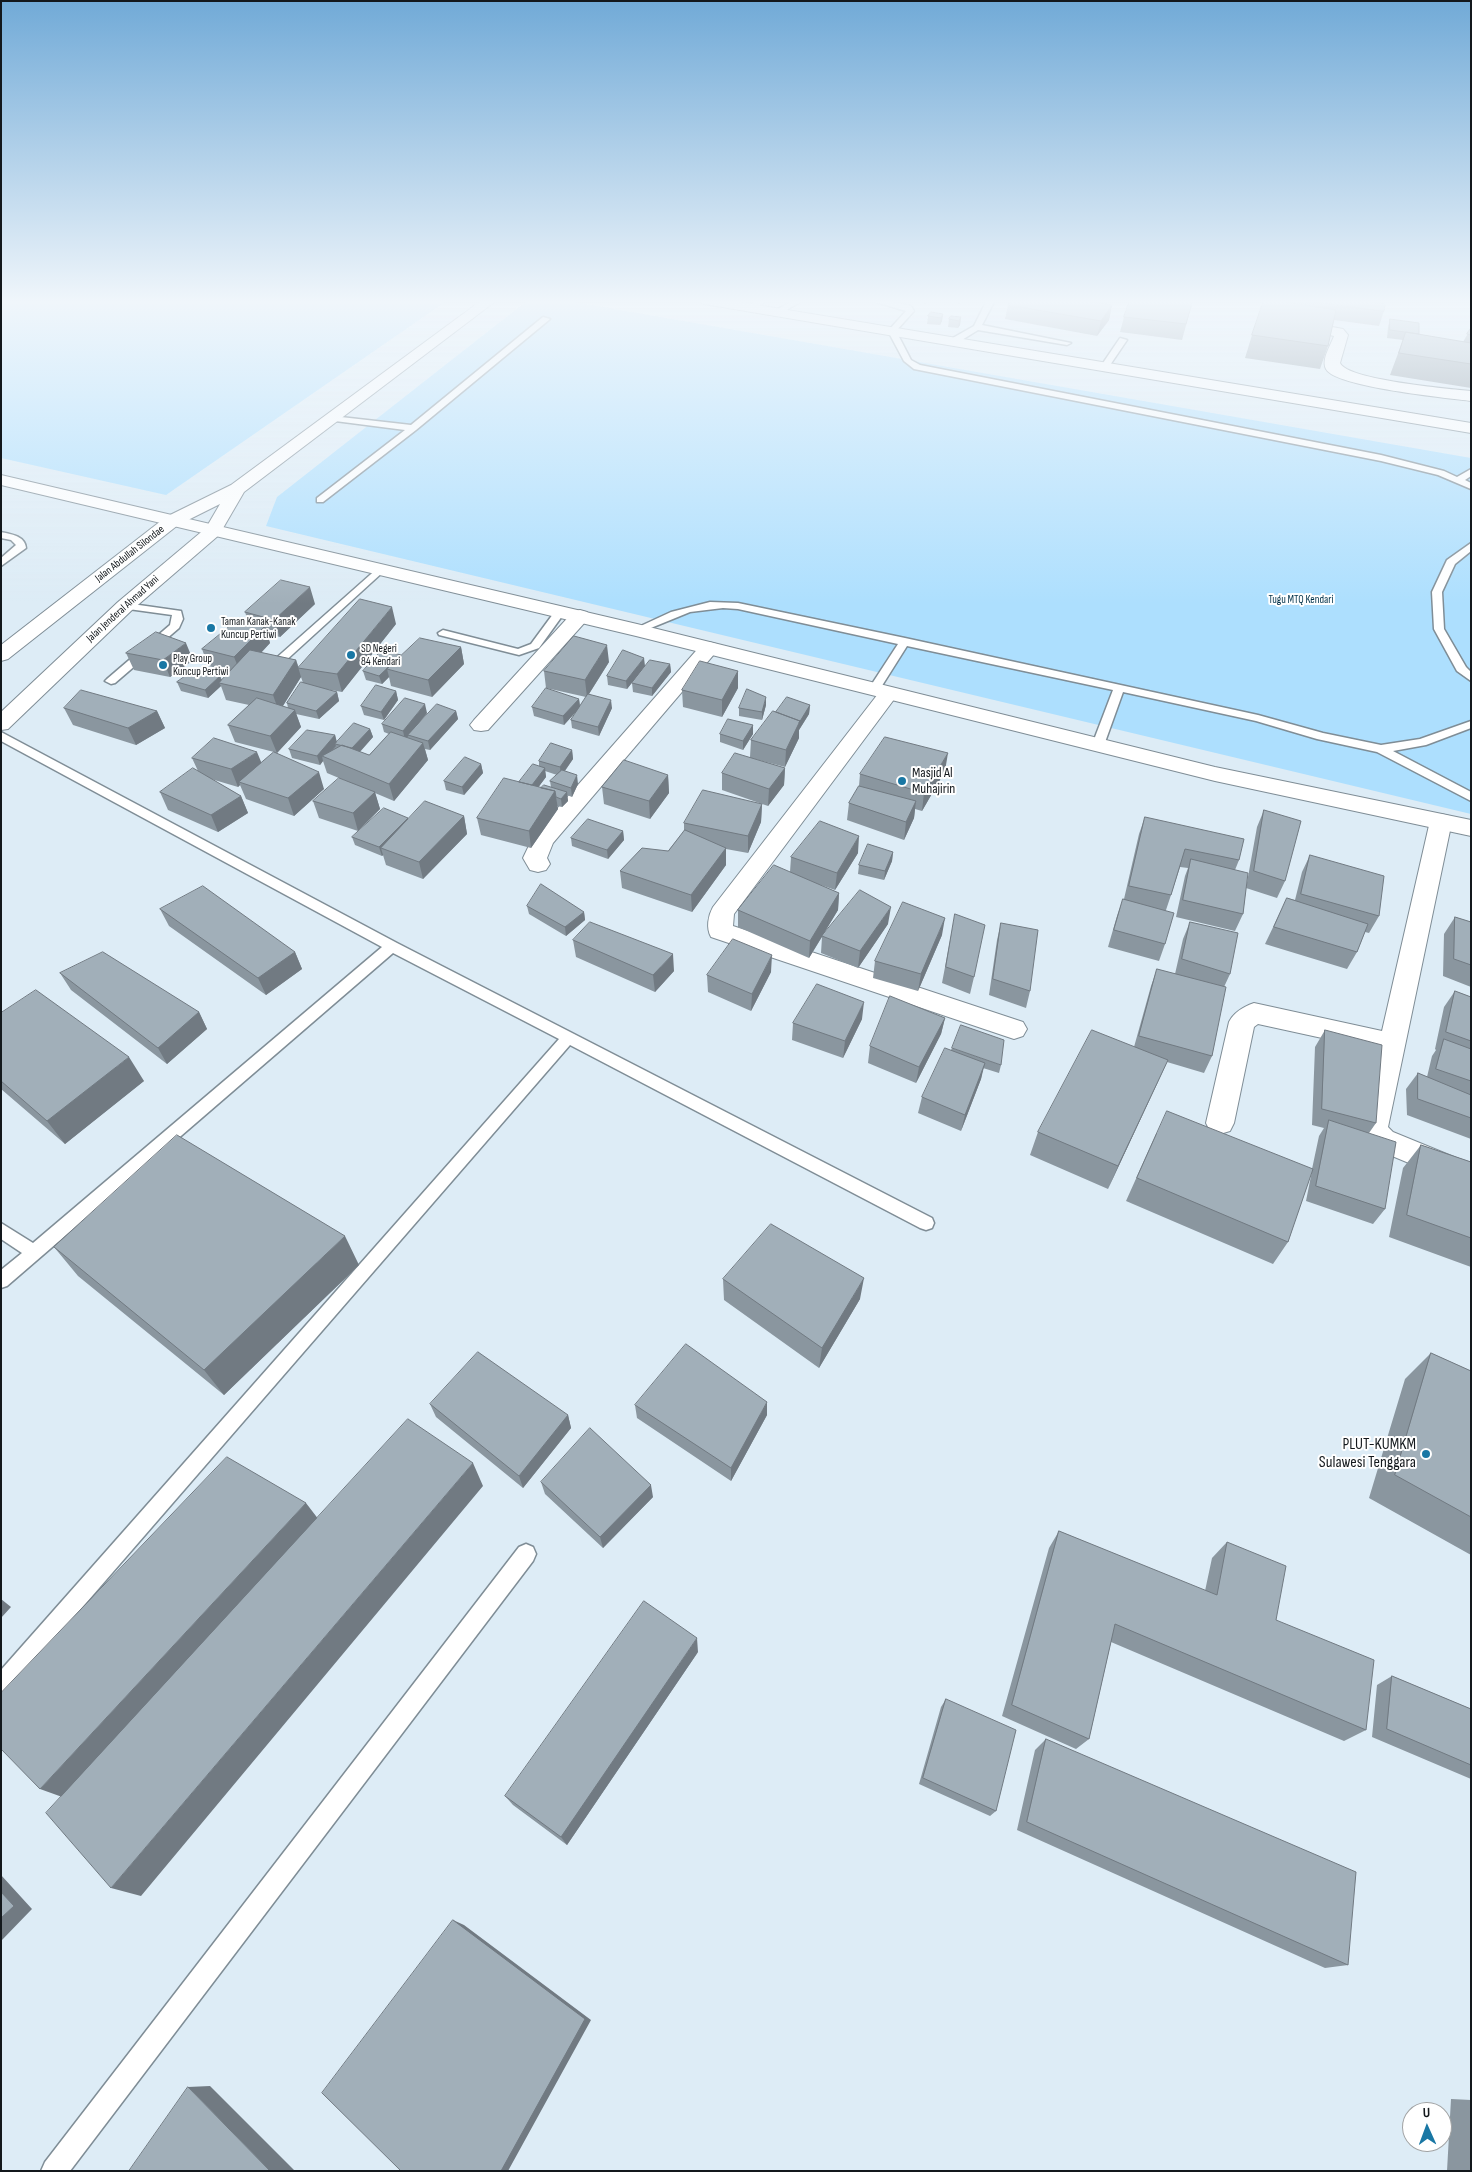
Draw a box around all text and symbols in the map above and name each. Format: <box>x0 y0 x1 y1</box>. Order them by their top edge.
street label: Jalan Abdullah Silondae <box>93 523 167 585</box>
street label: Jalan Jenderal Ahmad Yani <box>84 573 162 645</box>
park label: Tugu MTQ Kendari <box>1269 593 1333 607</box>
place label: Taman Kanak-Kanak Kuncup Pertiwi <box>221 615 295 641</box>
marker: Taman Kanak-Kanak Kuncup Pertiwi <box>205 622 217 634</box>
place label: SD Negeri 84 Kendari <box>361 642 400 668</box>
marker: SD Negeri 84 Kendari <box>345 649 357 661</box>
place label: Play Group Kuncup Pertiwi <box>173 652 228 678</box>
marker: Play Group Kuncup Pertiwi <box>157 659 169 671</box>
place label: Masjid Al Muhajirin <box>912 765 955 798</box>
marker: Masjid Al Muhajirin <box>896 775 908 787</box>
place label: PLUT-KUMKM Sulawesi Tenggara <box>1319 1435 1416 1473</box>
marker: PLUT-KUMKM Sulawesi Tenggara <box>1420 1448 1432 1460</box>
north arrow <box>1402 2102 1452 2152</box>
text: U <box>1423 2104 1430 2121</box>

